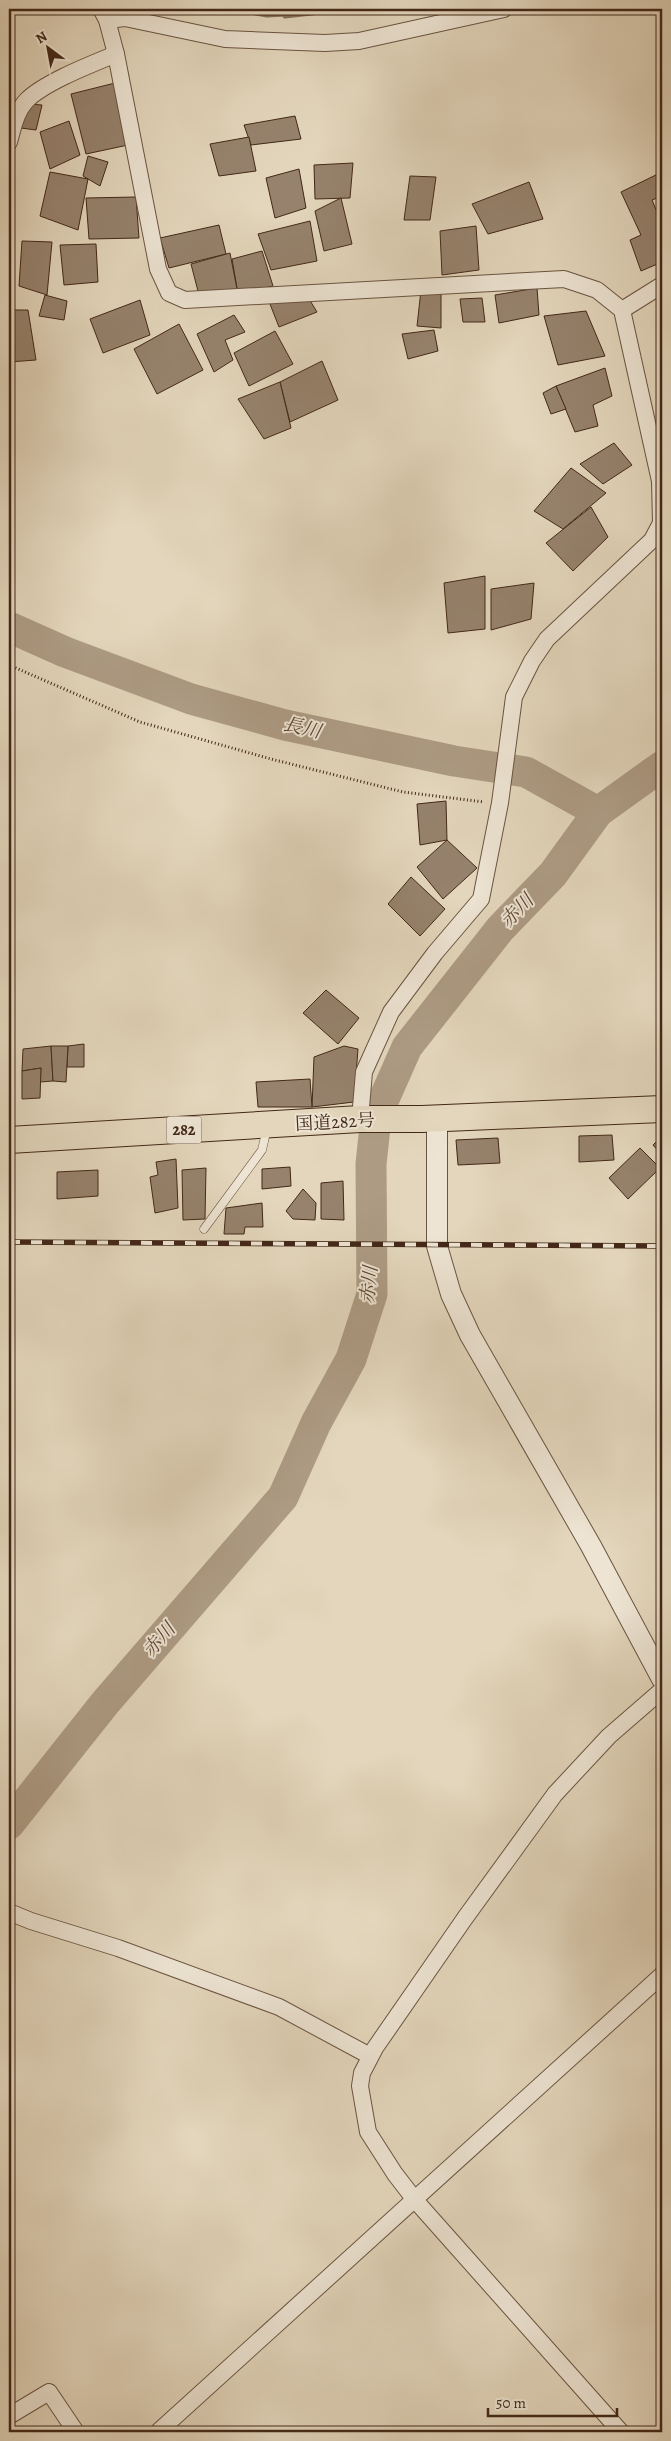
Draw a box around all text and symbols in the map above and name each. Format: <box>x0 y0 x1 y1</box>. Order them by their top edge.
north arrow <box>22 22 72 72</box>
text: N <box>32 27 51 48</box>
water label: 長川 <box>281 711 325 745</box>
water label: 赤川 <box>494 887 541 934</box>
street label: 国道282号 <box>295 1108 375 1136</box>
road number: 282 <box>166 1116 202 1144</box>
water label: 赤川 <box>354 1263 384 1305</box>
water label: 赤川 <box>137 1616 183 1663</box>
scale bar <box>488 2386 617 2418</box>
text: 50 m <box>496 2393 526 2413</box>

